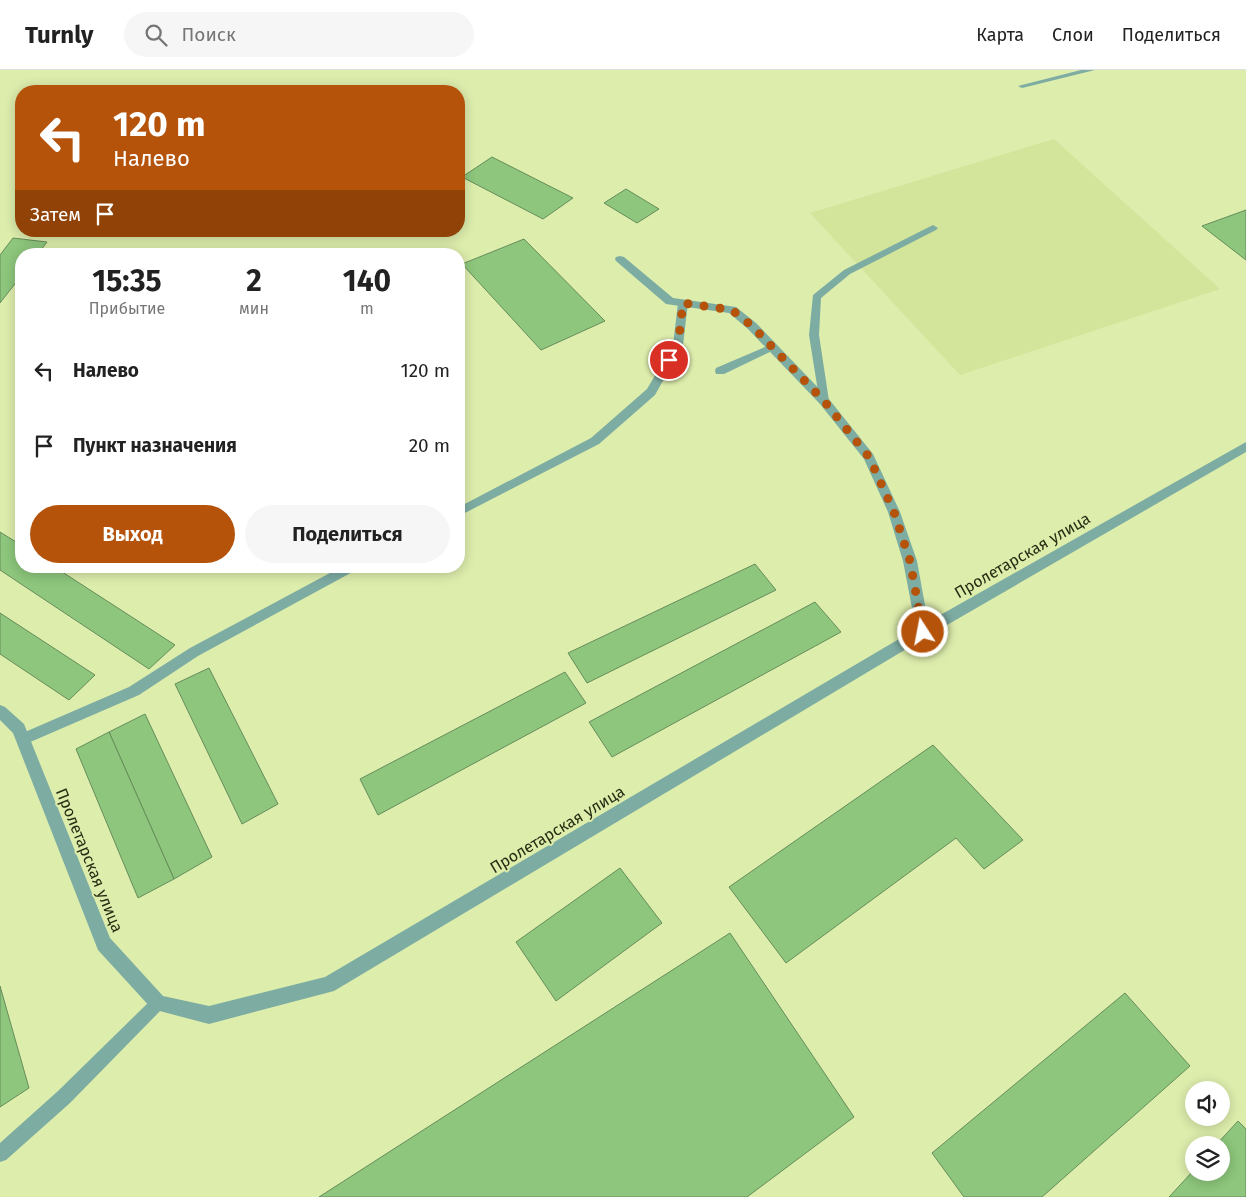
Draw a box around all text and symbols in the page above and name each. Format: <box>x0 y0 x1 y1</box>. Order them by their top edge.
search box <box>124 12 474 57</box>
text: Turnly <box>25 21 94 49</box>
icon: search <box>142 21 170 49</box>
text: Поиск <box>182 23 236 46</box>
text: Карта <box>976 24 1024 46</box>
text: Слои <box>1052 24 1094 46</box>
text: Поделиться <box>1122 24 1221 46</box>
text: 120 m <box>113 103 206 145</box>
icon: left <box>30 105 95 170</box>
text: Налево <box>113 145 190 172</box>
icon: arrive <box>91 200 119 228</box>
text: Затем <box>30 203 81 226</box>
text: 15:35 <box>92 263 162 299</box>
text: 2 <box>246 263 262 299</box>
text: 140 <box>343 263 391 299</box>
text: Прибытие <box>89 299 165 318</box>
text: мин <box>239 299 269 318</box>
text: m <box>360 299 374 318</box>
pin <box>648 339 690 381</box>
icon: arrive <box>655 346 683 374</box>
icon: left <box>30 357 58 385</box>
text: Налево <box>73 359 139 382</box>
text: 120 m <box>400 359 450 382</box>
icon: arrive <box>30 432 58 460</box>
text: Пункт назначения <box>73 434 237 457</box>
text: 20 m <box>409 434 450 457</box>
button: Выход <box>30 505 235 563</box>
button: Поделиться <box>245 505 450 563</box>
street label: Пролетарская улица <box>951 509 1094 602</box>
position arrow <box>896 605 948 657</box>
street label: Пролетарская улица <box>486 782 628 877</box>
street label: Пролетарская улица <box>52 785 127 935</box>
map controls <box>1185 1081 1230 1181</box>
button: sound <box>1185 1081 1230 1126</box>
button: layers <box>1185 1136 1230 1181</box>

